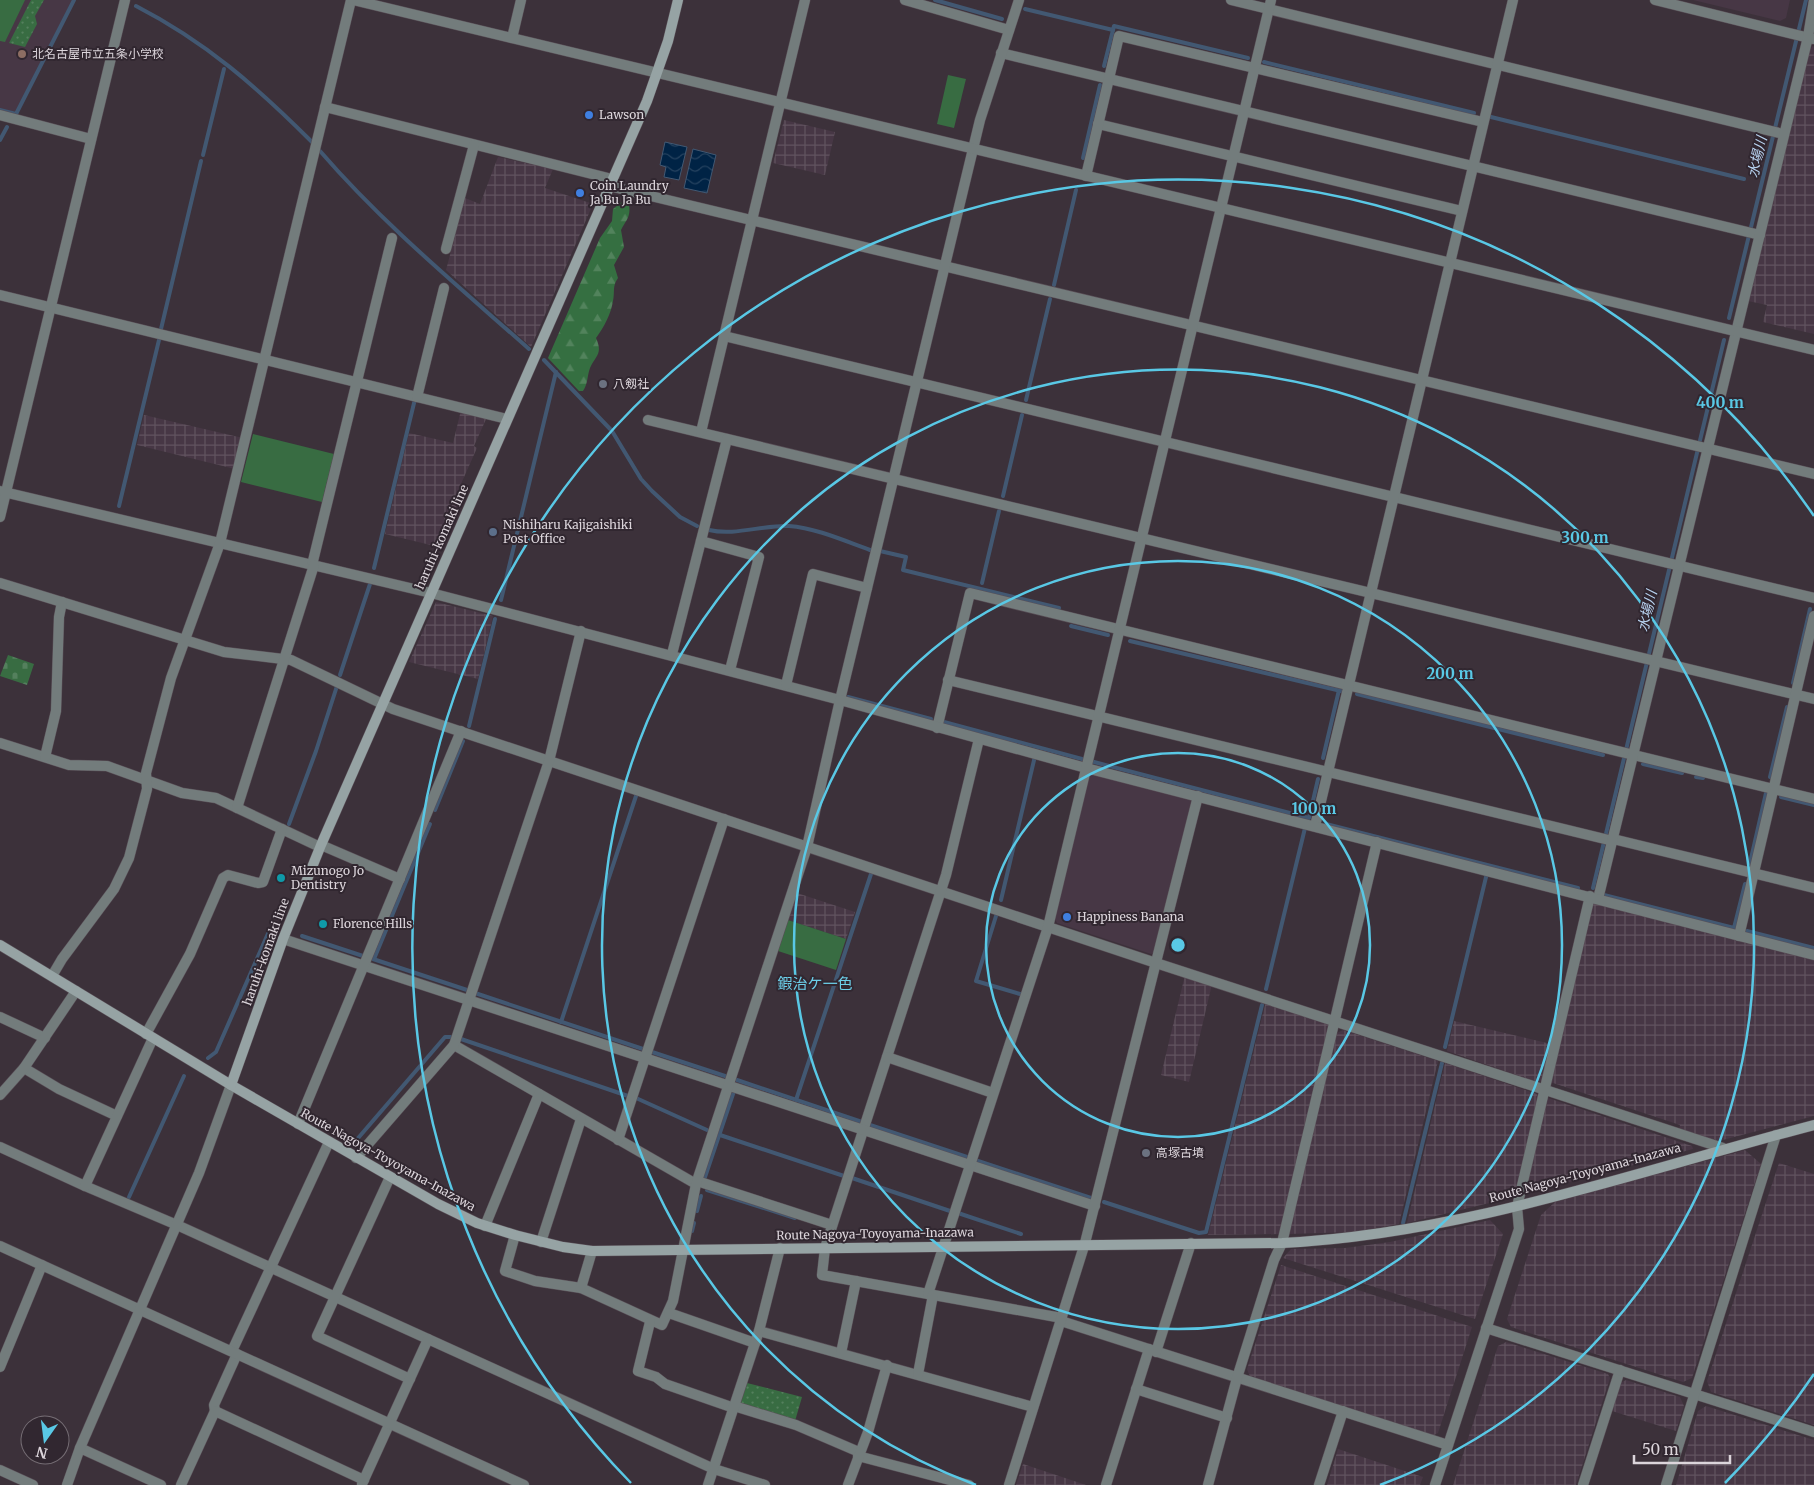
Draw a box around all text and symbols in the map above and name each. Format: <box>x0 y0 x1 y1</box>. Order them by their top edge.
place label: 北名古屋市立五条小学校 <box>32 46 164 61</box>
marker: 北名古屋市立五条小学校 <box>16 48 28 60</box>
place label: Lawson <box>599 107 644 122</box>
marker: Lawson <box>583 109 595 121</box>
water label: 水場川 <box>1744 133 1771 179</box>
place label: Coin Laundry Ja Bu Ja Bu <box>589 178 669 207</box>
marker: Coin Laundry Ja Bu Ja Bu <box>574 187 586 199</box>
place label: 八剱社 <box>613 376 649 391</box>
marker: 八剱社 <box>597 378 609 390</box>
text: 400 m <box>1696 393 1744 412</box>
street label: haruhi-komaki line <box>412 482 471 592</box>
place label: Nishiharu Kajigaishiki Post Office <box>503 517 633 546</box>
marker: Nishiharu Kajigaishiki Post Office <box>487 526 499 538</box>
text: 300 m <box>1561 528 1609 547</box>
water label: 水場川 <box>1634 587 1661 633</box>
text: 200 m <box>1426 664 1474 683</box>
text: 100 m <box>1292 799 1336 818</box>
place label: Mizunogo Jo Dentistry <box>291 863 364 892</box>
marker: Mizunogo Jo Dentistry <box>275 872 287 884</box>
street label: haruhi-komaki line <box>239 896 292 1008</box>
place label: Happiness Banana <box>1077 909 1185 924</box>
marker: Happiness Banana <box>1061 911 1073 923</box>
place label: Florence Hills <box>333 916 412 931</box>
marker: Florence Hills <box>317 918 329 930</box>
centre of rings <box>1169 936 1187 954</box>
district label: 鍜治ケ一色 <box>777 974 853 993</box>
street label: Route Nagoya-Toyoyama-Inazawa <box>298 1105 479 1214</box>
street label: Route Nagoya-Toyoyama-Inazawa <box>1487 1140 1683 1205</box>
place label: 高塚古墳 <box>1156 1145 1204 1160</box>
marker: 高塚古墳 <box>1140 1147 1152 1159</box>
street label: Route Nagoya-Toyoyama-Inazawa <box>776 1224 974 1243</box>
north arrow <box>20 1415 70 1465</box>
scale bar <box>1634 1432 1730 1464</box>
text: 50 m <box>1642 1440 1679 1459</box>
text: N <box>34 1443 49 1463</box>

